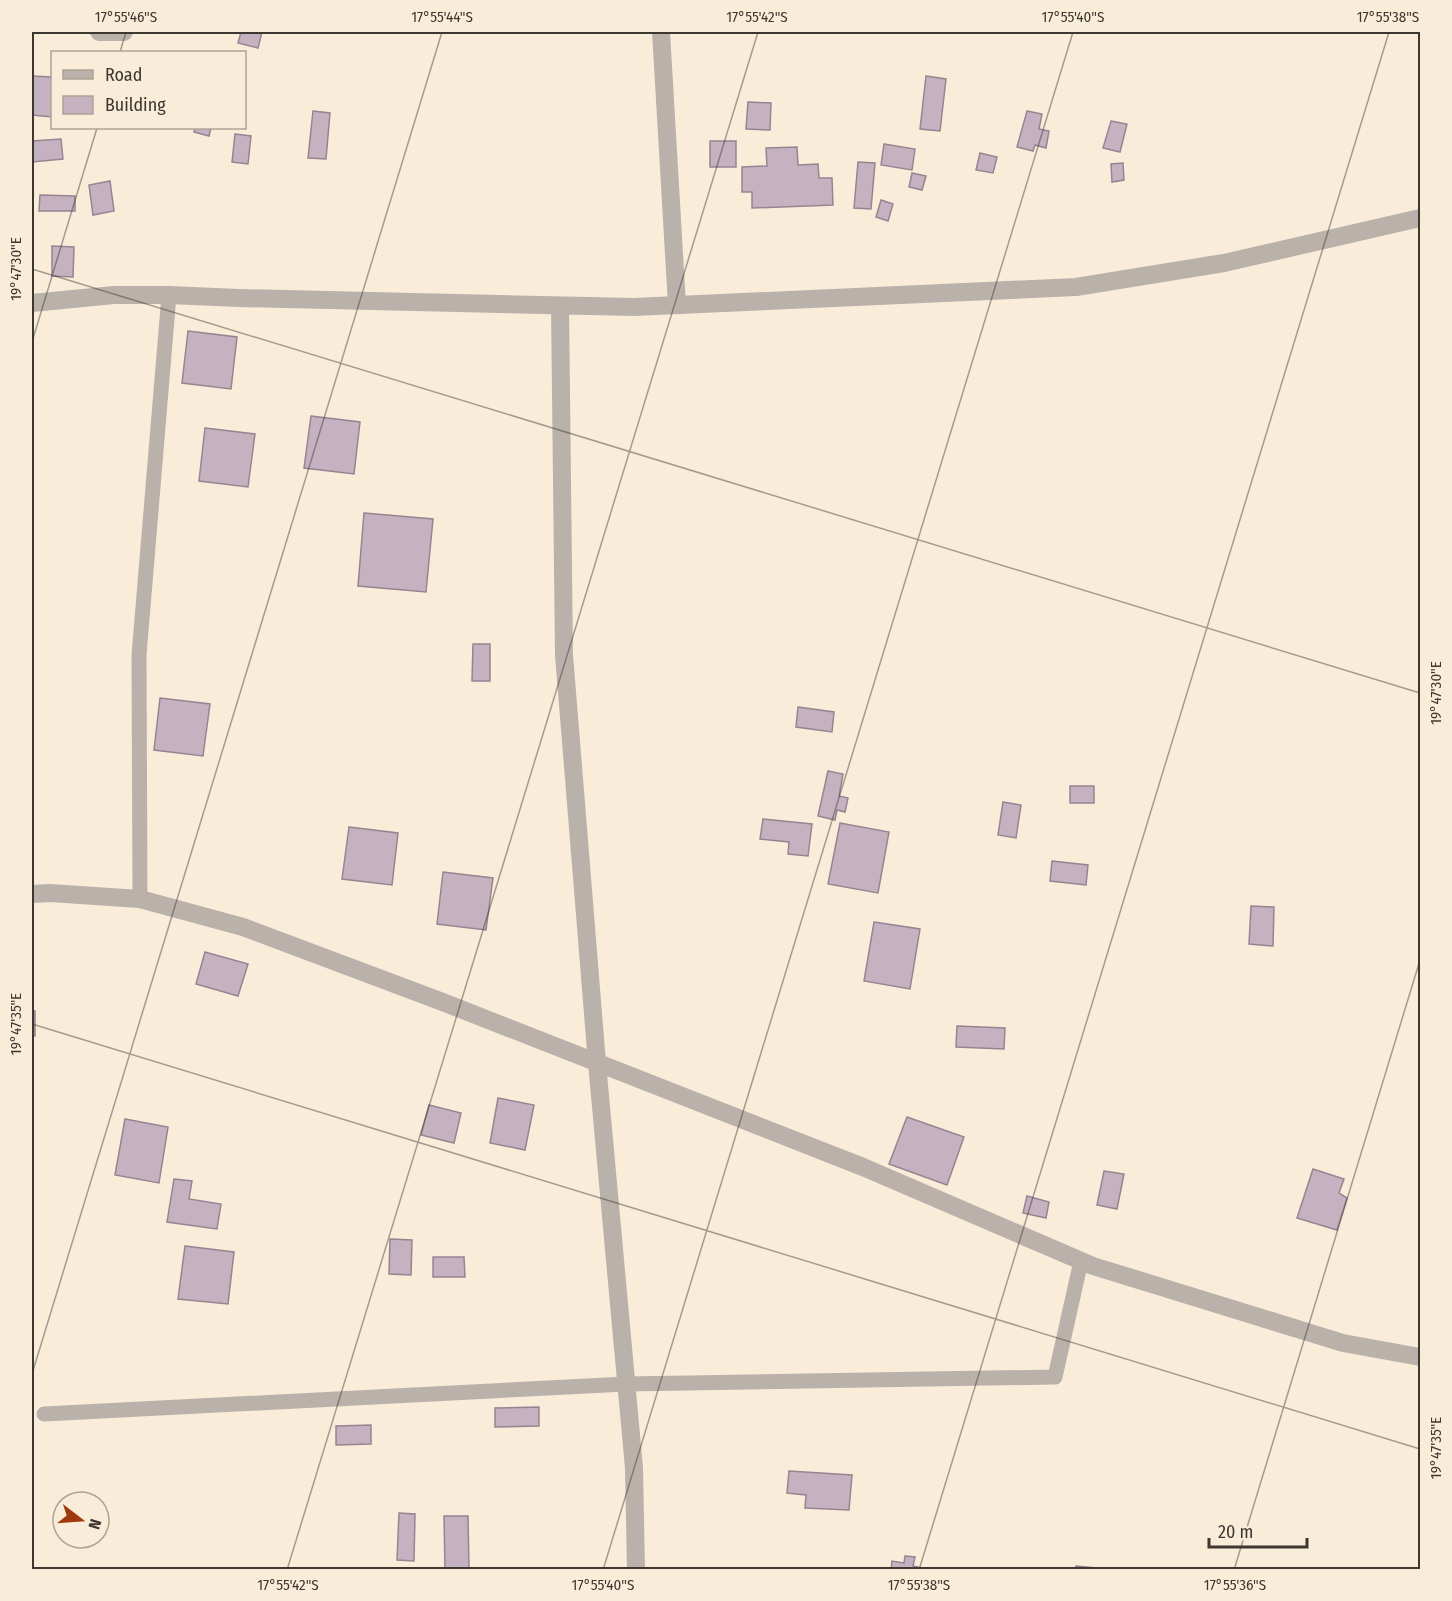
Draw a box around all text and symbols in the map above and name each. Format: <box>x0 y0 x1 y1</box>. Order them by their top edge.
text: 17°55'46"S <box>95 8 157 26</box>
text: 17°55'44"S <box>411 8 473 26</box>
text: 17°55'42"S <box>726 8 788 26</box>
text: 17°55'40"S <box>1042 8 1104 26</box>
text: 17°55'38"S <box>1357 8 1419 26</box>
legend <box>51 51 246 129</box>
text: Road <box>105 64 142 86</box>
text: Building <box>105 94 166 116</box>
text: 19°47'30"E <box>7 237 25 301</box>
text: 19°47'30"E <box>1427 661 1445 725</box>
text: 19°47'35"E <box>7 993 25 1055</box>
text: 19°47'35"E <box>1427 1417 1445 1479</box>
north arrow <box>51 1490 111 1550</box>
scale bar <box>1209 1511 1306 1549</box>
text: N <box>84 1517 105 1532</box>
text: 20 m <box>1218 1521 1253 1543</box>
text: 17°55'42"S <box>257 1576 319 1594</box>
text: 17°55'40"S <box>572 1576 634 1594</box>
text: 17°55'38"S <box>888 1576 950 1594</box>
text: 17°55'36"S <box>1204 1576 1266 1594</box>

